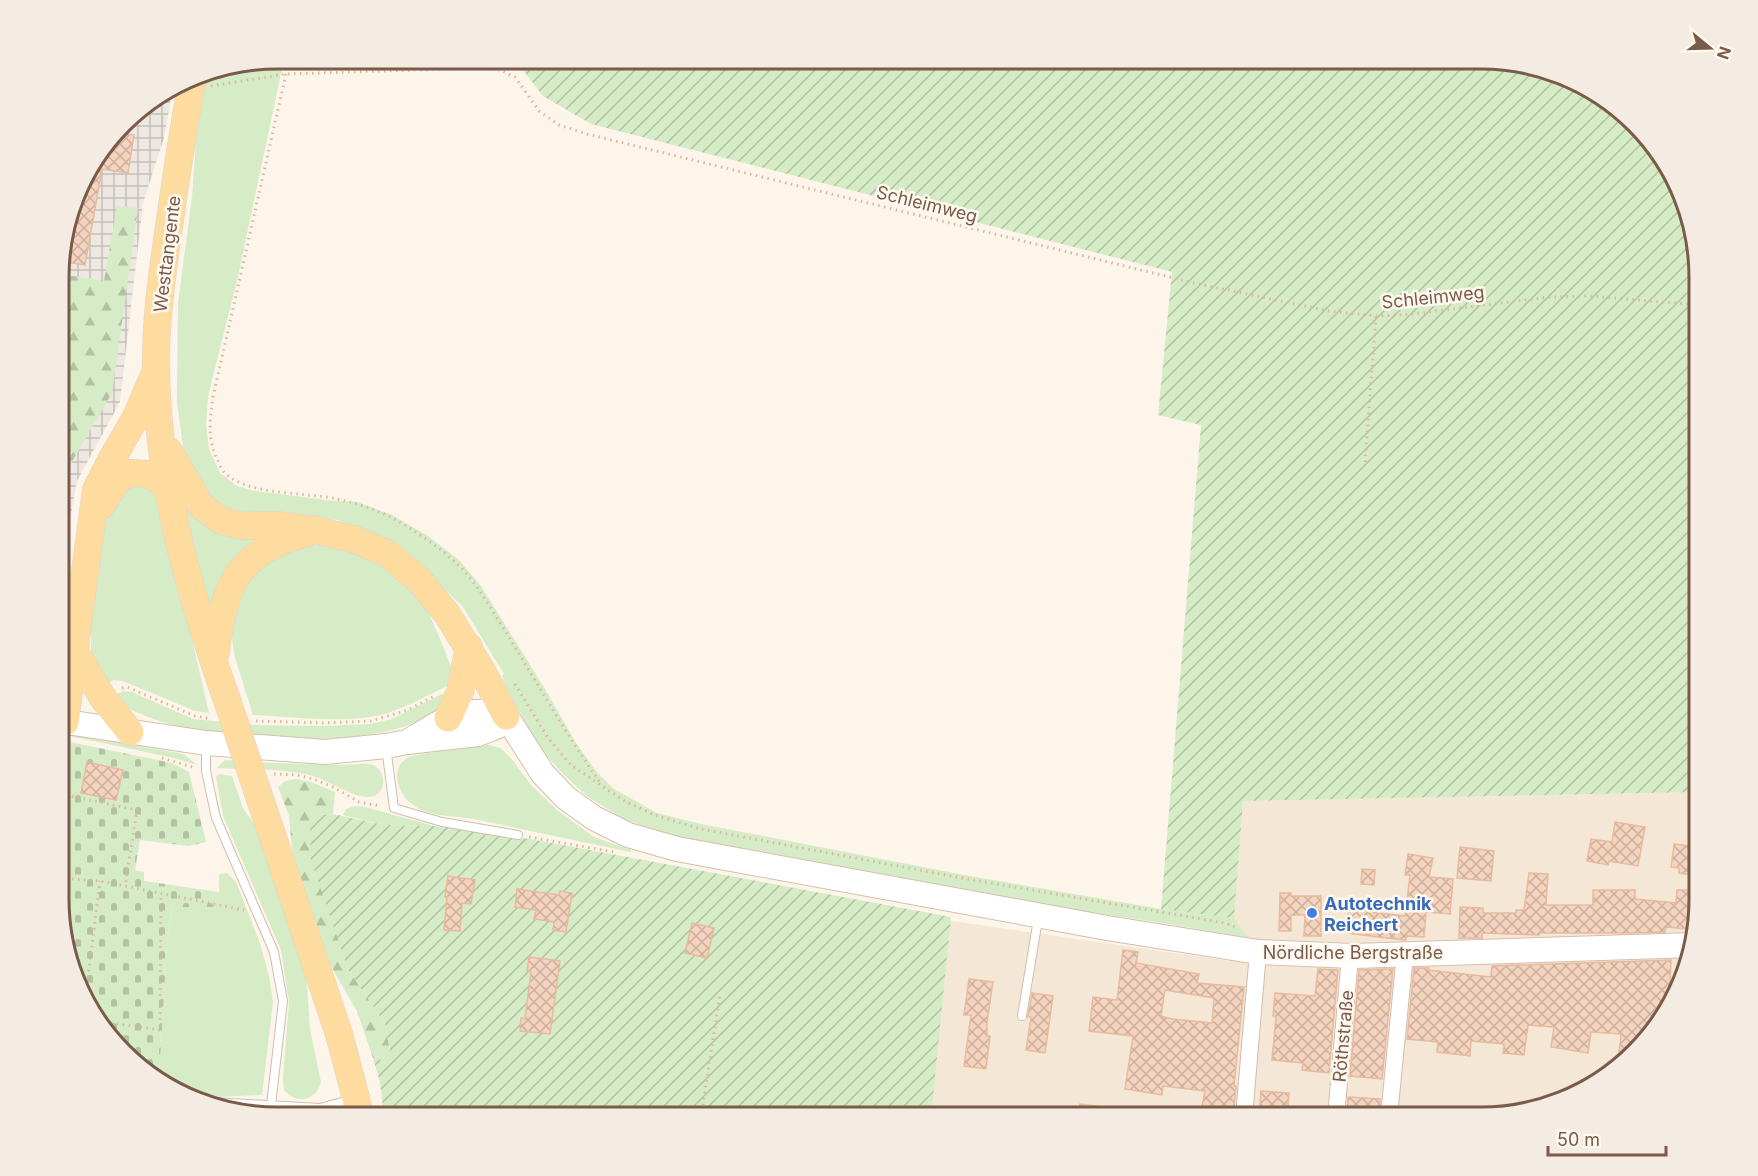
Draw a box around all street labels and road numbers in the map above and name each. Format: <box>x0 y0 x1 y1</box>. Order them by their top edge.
street label: Schleimweg <box>874 181 980 227</box>
street label: Westtangente <box>149 194 185 314</box>
street label: Schleimweg <box>1380 281 1486 313</box>
street label: Nördliche Bergstraße <box>1263 942 1443 963</box>
street label: Röthstraße <box>1329 989 1357 1083</box>

